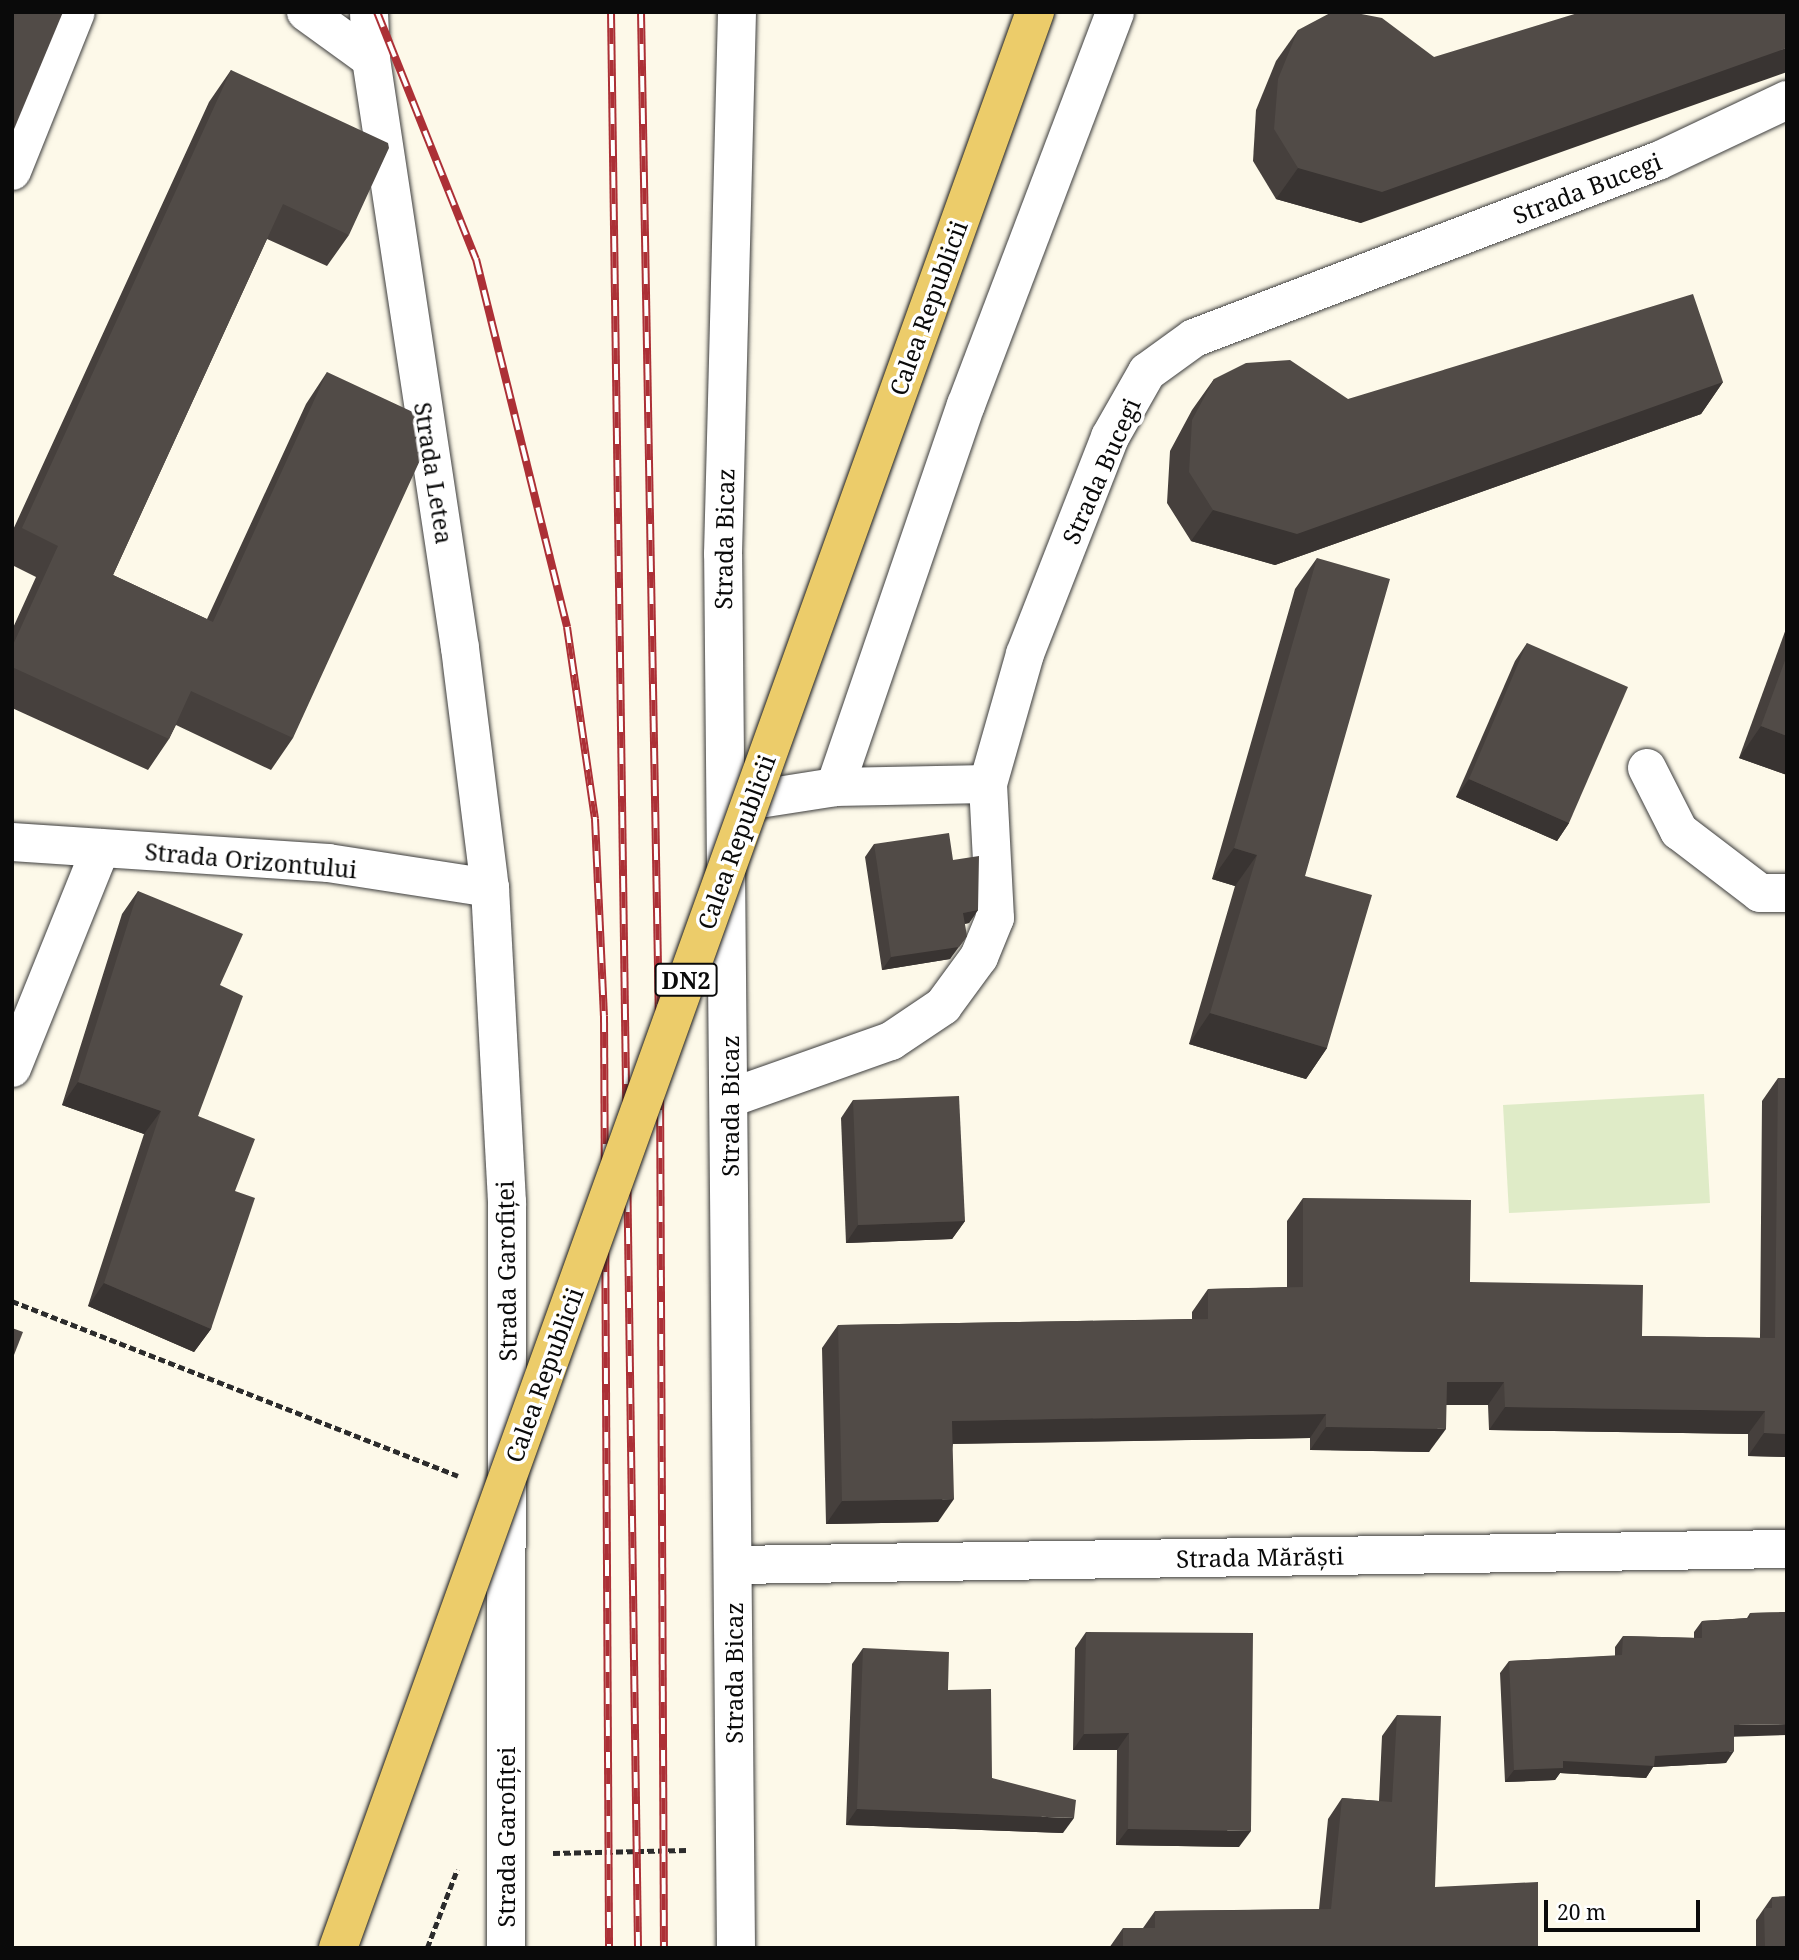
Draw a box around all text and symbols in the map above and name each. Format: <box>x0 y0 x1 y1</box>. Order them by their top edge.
street label: Strada Bucegi <box>1509 147 1665 229</box>
street label: Calea Republicii <box>883 217 973 399</box>
street label: Strada Bucegi <box>1056 394 1146 548</box>
street label: Strada Letea <box>409 400 459 546</box>
street label: Strada Bicaz <box>708 468 740 610</box>
street label: Calea Republicii <box>691 751 781 933</box>
street label: Strada Orizontului <box>144 836 358 884</box>
road number: DN2 <box>654 960 718 1000</box>
street label: Strada Bicaz <box>716 1035 744 1177</box>
street label: Strada Garofiței <box>490 1180 522 1362</box>
street label: Calea Republicii <box>499 1284 589 1466</box>
street label: Strada Mărăști <box>1176 1541 1344 1573</box>
street label: Strada Bicaz <box>720 1602 748 1744</box>
street label: Strada Garofiței <box>492 1746 520 1928</box>
scale bar <box>1547 1886 1703 1930</box>
text: 20 m <box>1557 1898 1606 1926</box>

